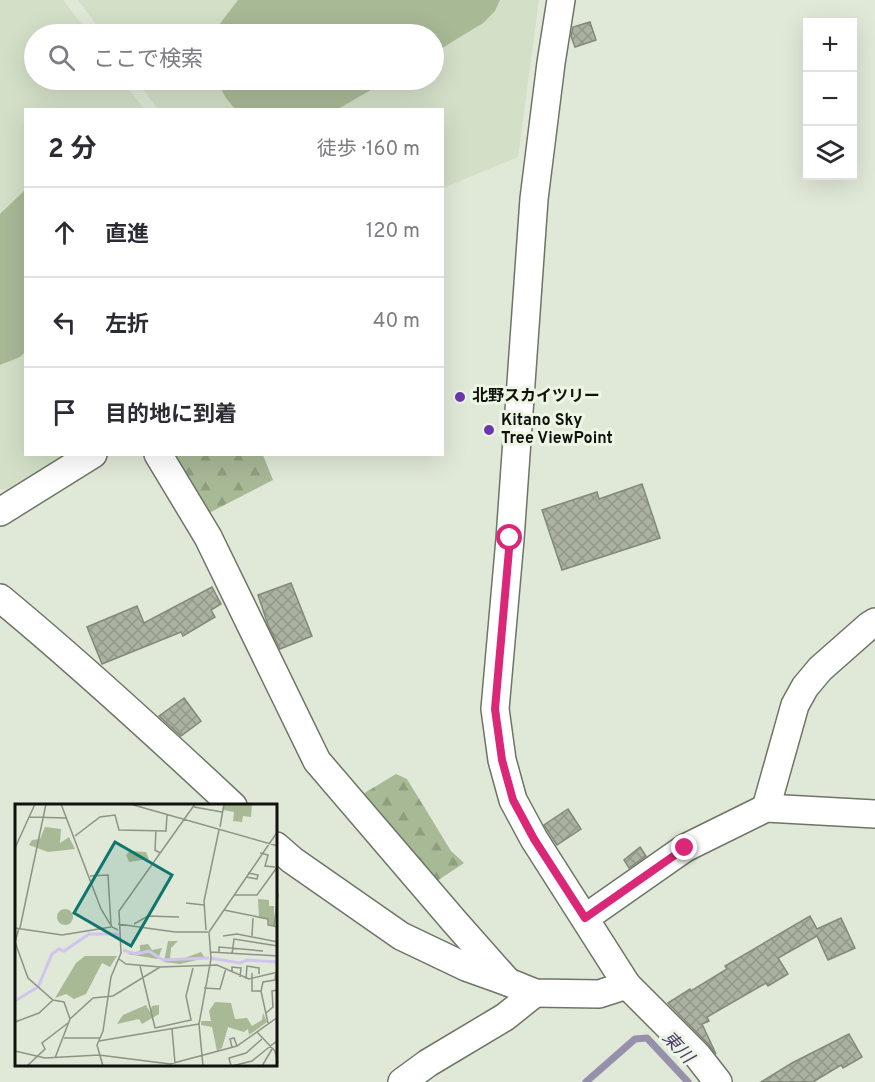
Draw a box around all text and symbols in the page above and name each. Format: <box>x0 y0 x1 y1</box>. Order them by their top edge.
map controls <box>803 18 857 180</box>
button: + <box>803 18 857 72</box>
search box <box>24 24 444 90</box>
icon: search <box>45 41 78 74</box>
text: ここで検索 <box>93 47 203 74</box>
button: − <box>803 72 857 126</box>
button: layers <box>803 126 857 180</box>
text: 2 分 <box>48 134 96 167</box>
text: 徒歩 · 160 m <box>317 137 420 163</box>
icon: ahead <box>48 216 81 249</box>
text: 120 m <box>366 219 420 245</box>
text: 直進 <box>105 222 149 249</box>
icon: left <box>48 306 81 339</box>
text: 40 m <box>373 309 420 335</box>
text: 左折 <box>105 312 149 339</box>
place label: 北野スカイツリー <box>472 387 600 407</box>
marker: 北野スカイツリー <box>453 390 467 404</box>
icon: arrive <box>48 396 81 429</box>
text: 目的地に到着 <box>105 402 237 429</box>
place label: Kitano Sky Tree ViewPoint <box>501 411 613 449</box>
marker: Kitano Sky Tree ViewPoint <box>482 423 496 437</box>
route start <box>496 524 522 550</box>
inset map <box>15 804 278 1067</box>
route end <box>671 834 697 860</box>
water label: 東川 <box>656 1027 699 1070</box>

